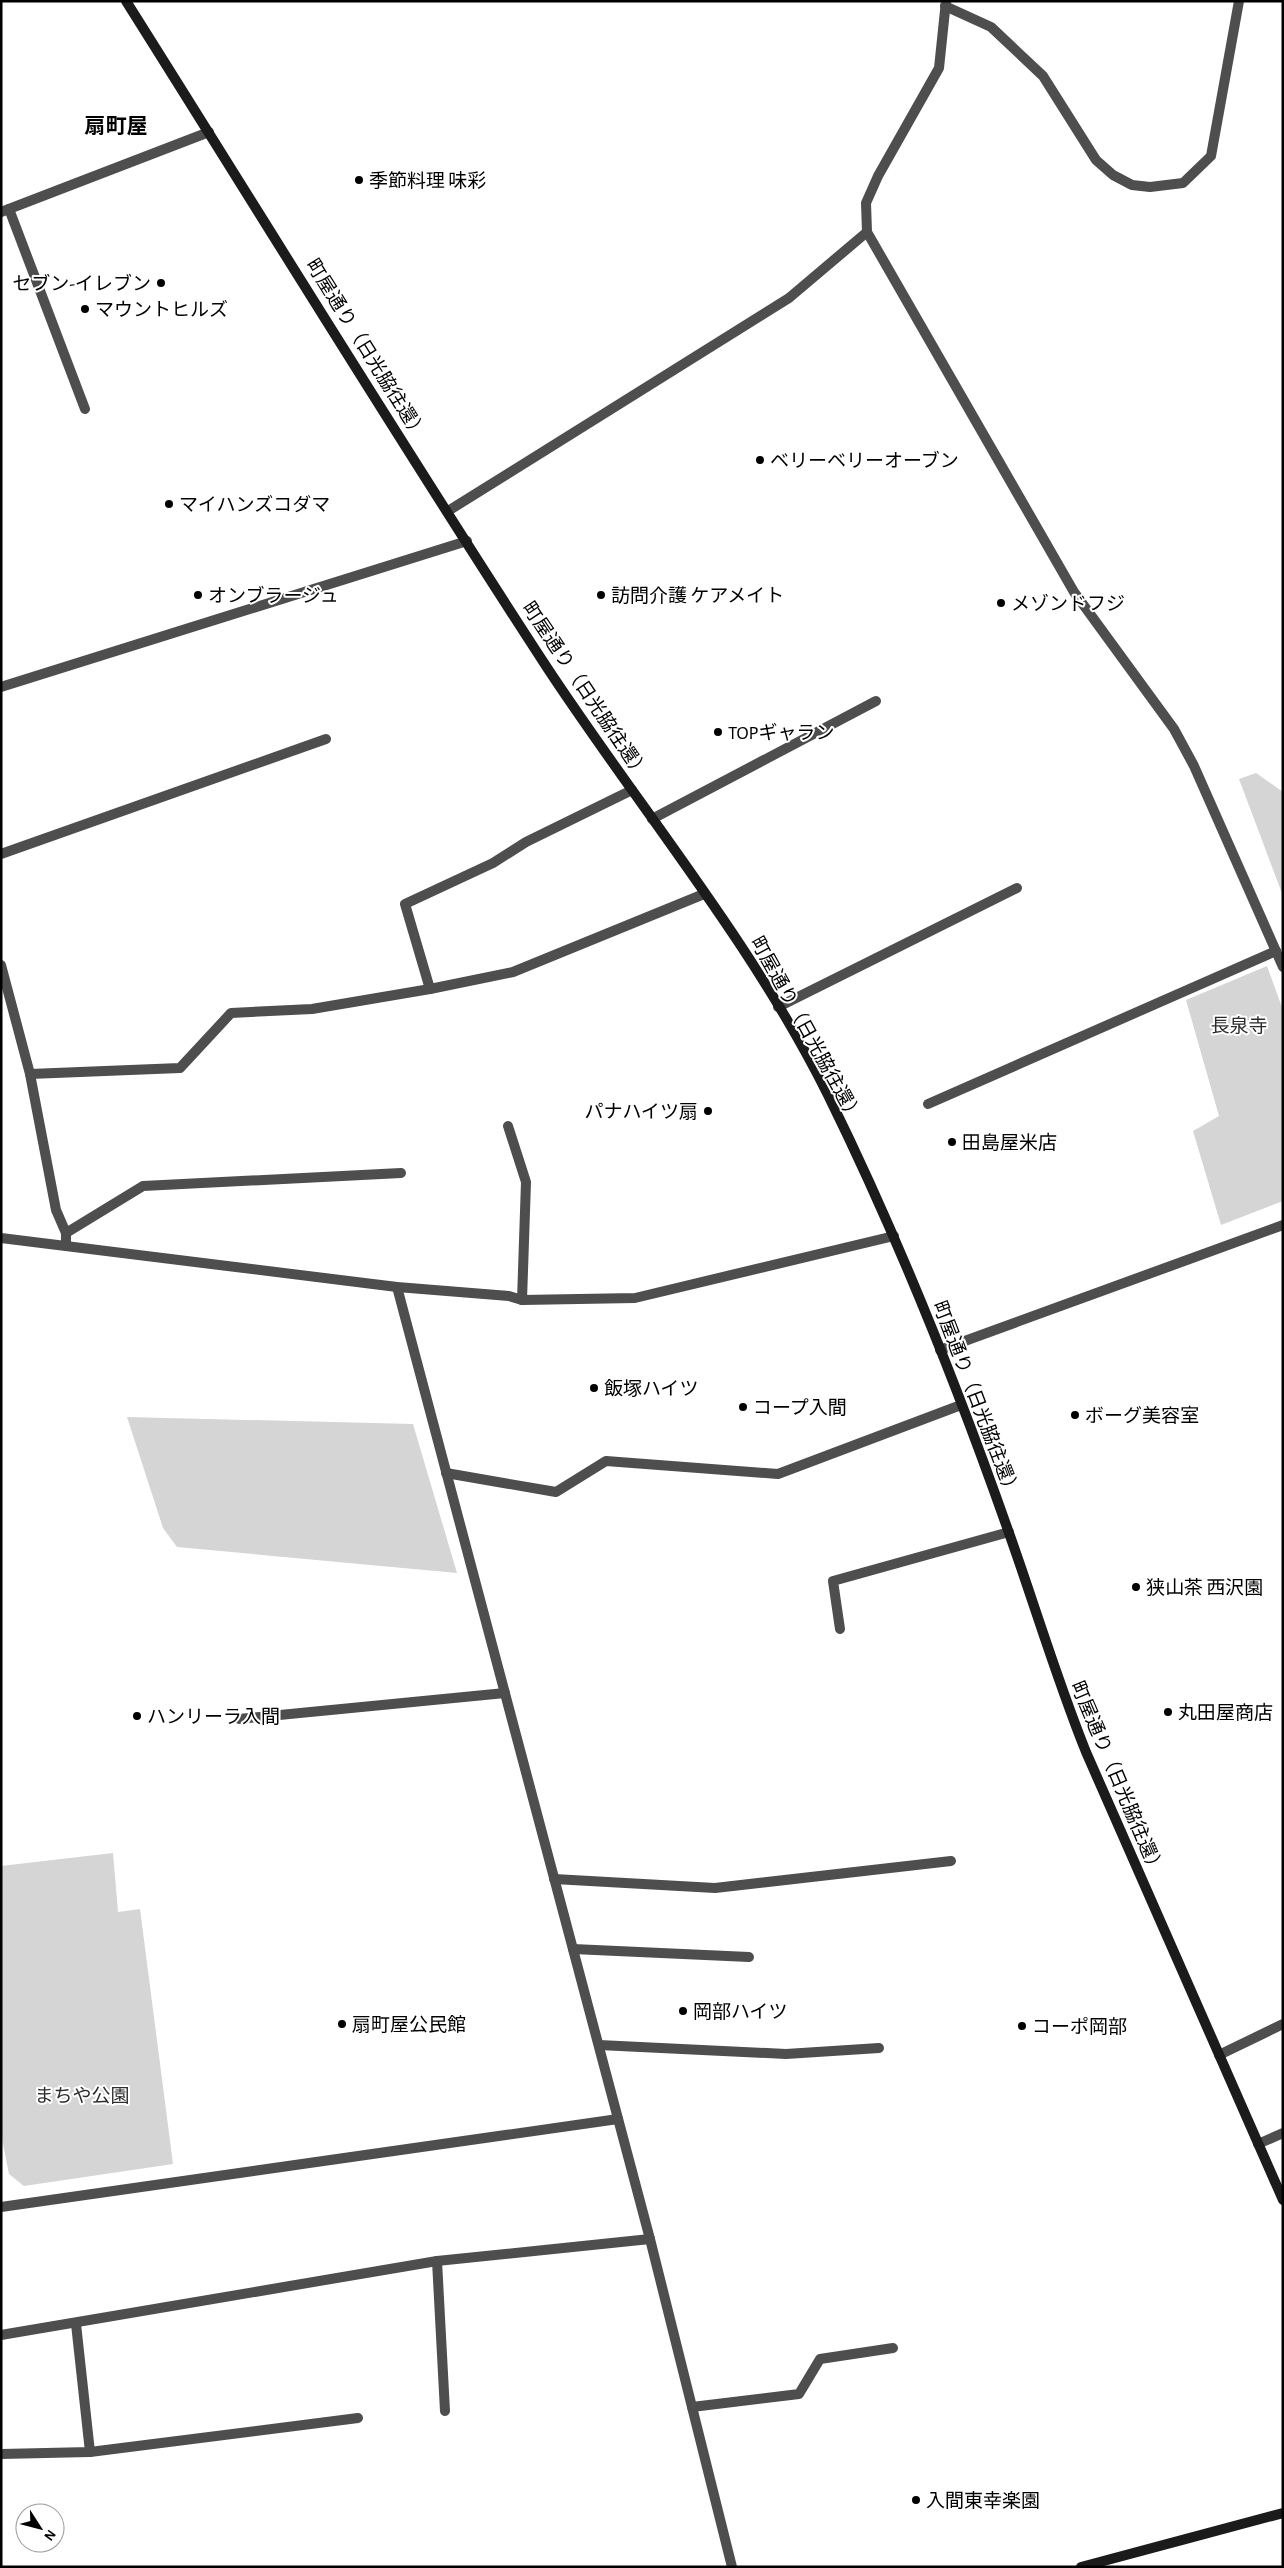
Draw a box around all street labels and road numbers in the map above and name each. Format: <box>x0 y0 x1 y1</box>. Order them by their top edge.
street label: 町屋通り（日光脇往還） <box>302 255 431 443</box>
street label: 町屋通り（日光脇往還） <box>518 598 653 783</box>
street label: 町屋通り（日光脇往還） <box>747 933 866 1126</box>
street label: 町屋通り（日光脇往還） <box>929 1298 1024 1501</box>
street label: 町屋通り（日光脇往還） <box>1067 1678 1168 1878</box>

